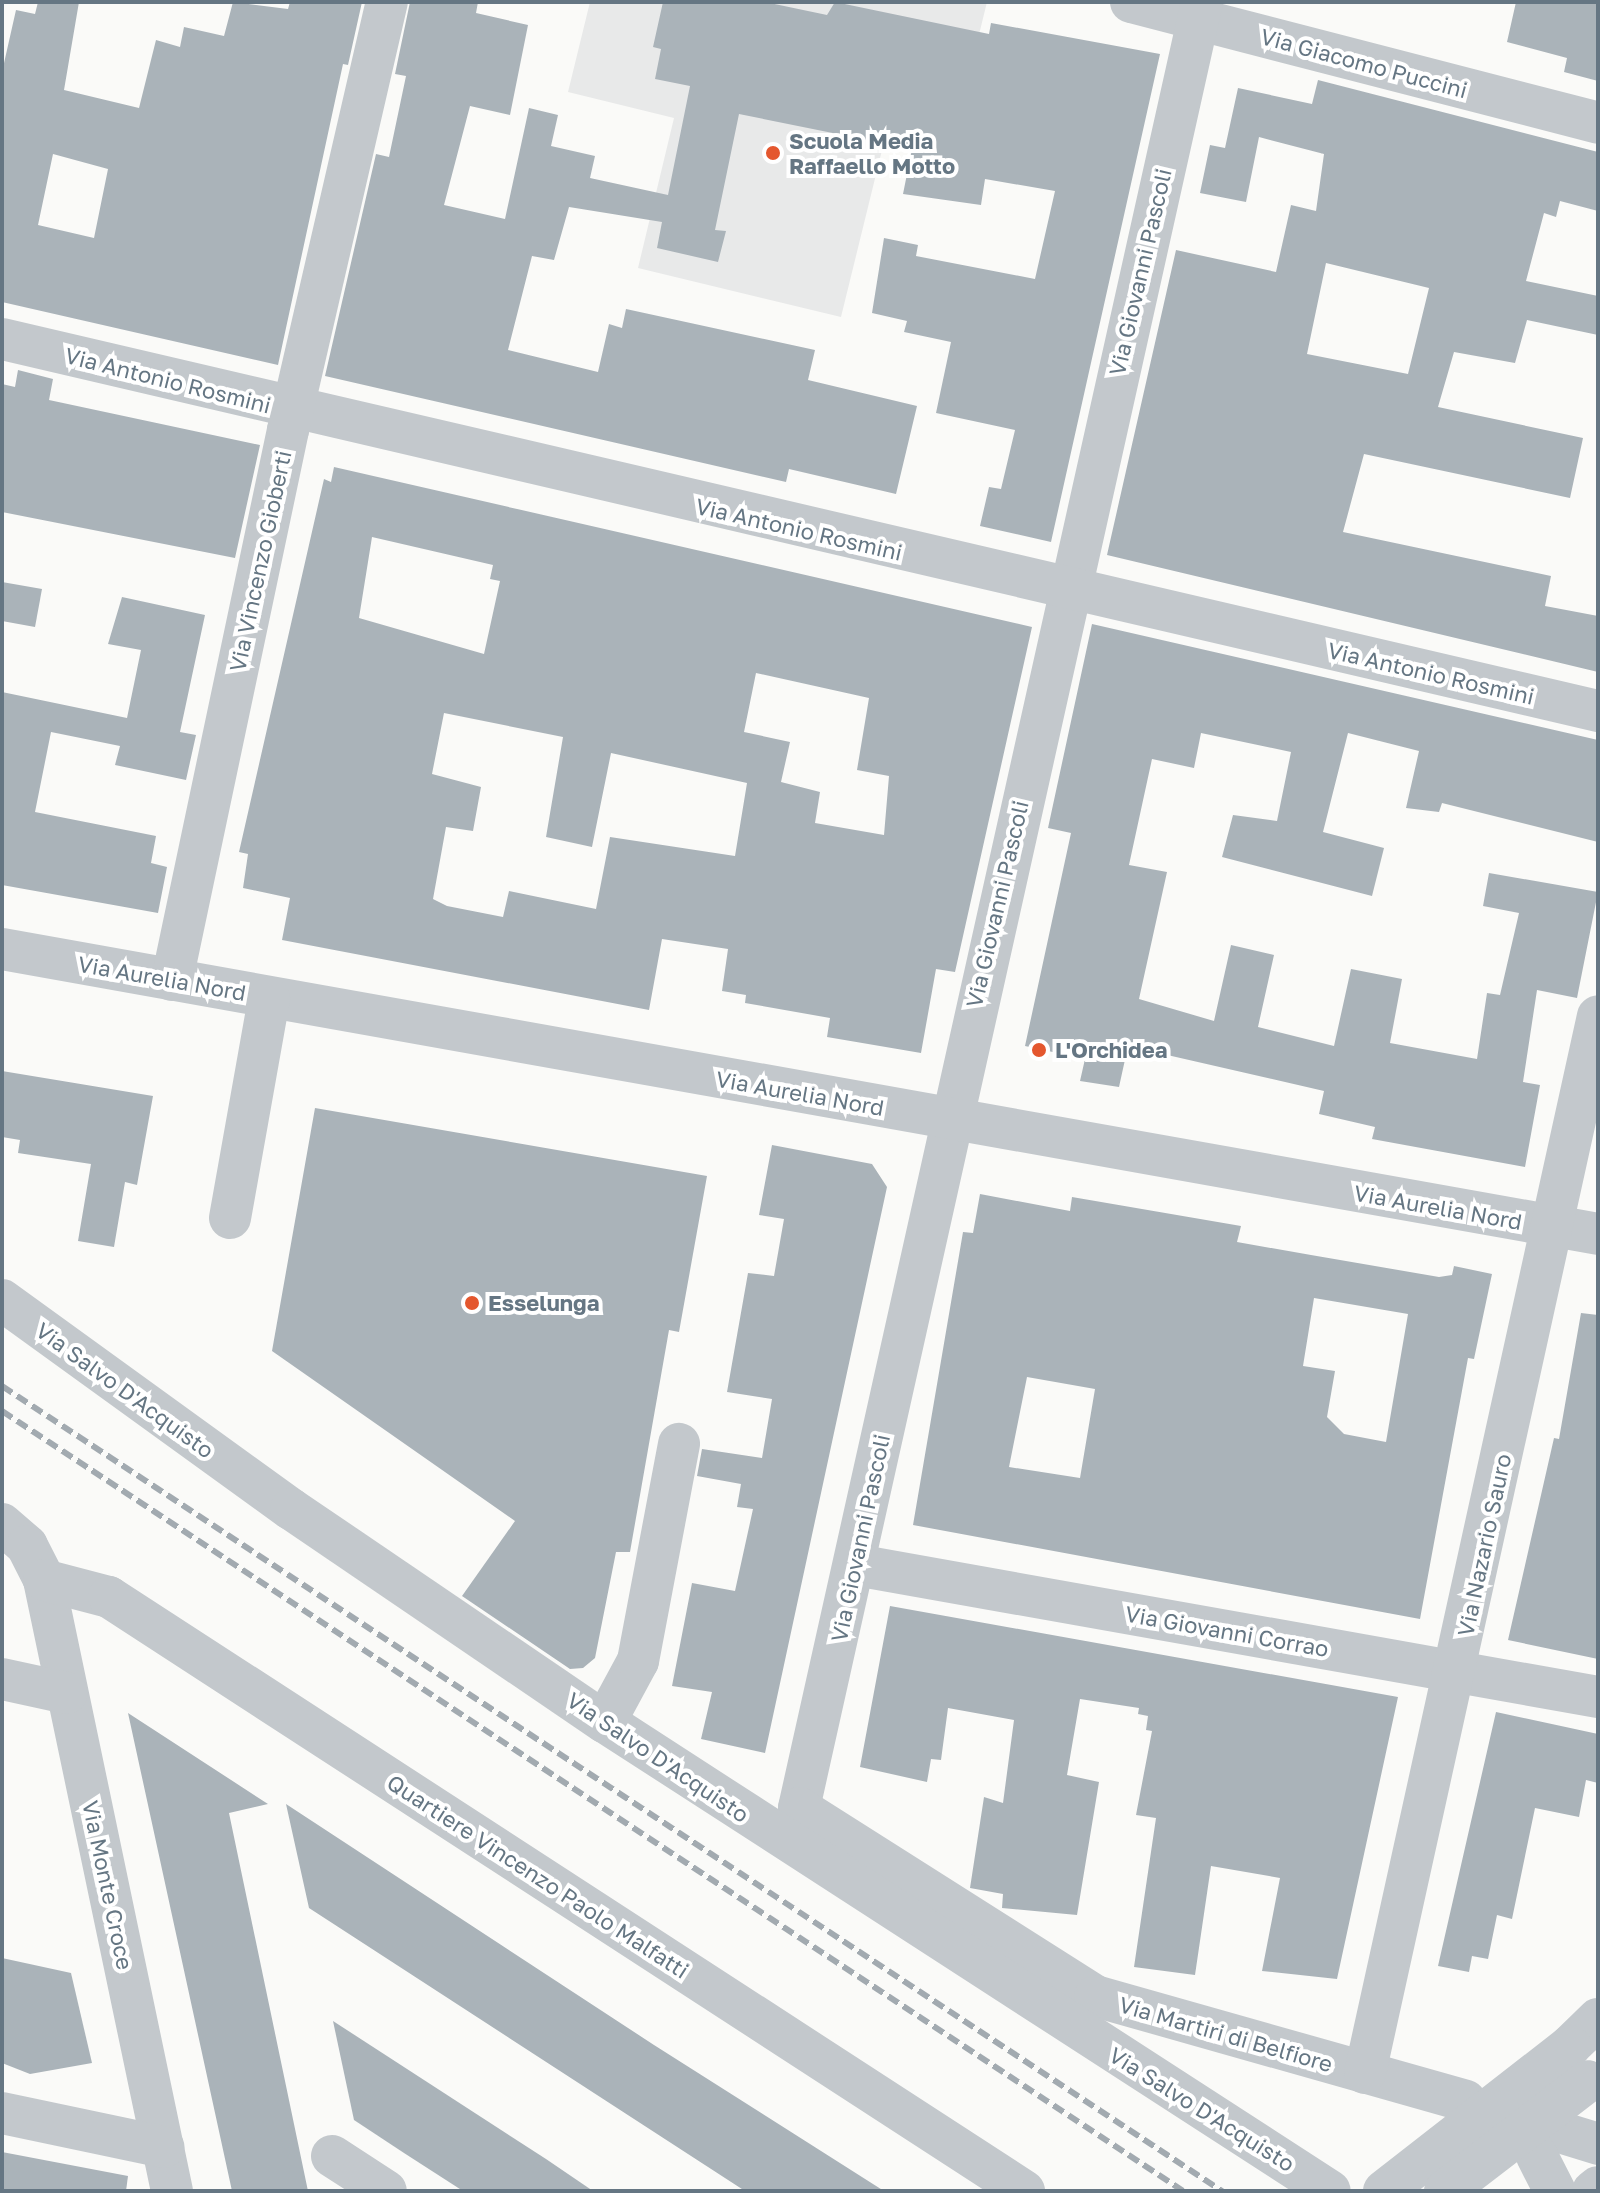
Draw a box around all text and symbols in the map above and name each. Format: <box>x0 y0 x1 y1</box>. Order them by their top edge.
street label: Via Giacomo Puccini <box>1258 23 1470 103</box>
place label: Scuola Media Raffaello Motto <box>789 127 955 178</box>
marker: Scuola Media Raffaello Motto <box>764 144 782 162</box>
street label: Via Giovanni Pascoli <box>1103 166 1177 378</box>
street label: Via Antonio Rosmini <box>62 342 274 418</box>
street label: Via Vincenzo Gioberti <box>224 448 296 674</box>
street label: Via Antonio Rosmini <box>693 492 905 566</box>
street label: Via Antonio Rosmini <box>1325 636 1537 710</box>
street label: Via Giovanni Pascoli <box>960 798 1034 1010</box>
street label: Via Aurelia Nord <box>76 950 248 1006</box>
place label: L'Orchidea <box>1055 1037 1167 1063</box>
marker: L'Orchidea <box>1030 1041 1048 1059</box>
street label: Via Aurelia Nord <box>714 1065 886 1121</box>
street label: Via Aurelia Nord <box>1352 1179 1524 1235</box>
place label: Esselunga <box>488 1290 599 1316</box>
marker: Esselunga <box>463 1294 481 1312</box>
street label: Via Salvo D'Acquisto <box>31 1317 219 1463</box>
street label: Via Giovanni Pascoli <box>825 1432 895 1644</box>
street label: Via Nazario Sauro <box>1452 1451 1516 1639</box>
street label: Via Giovanni Corrao <box>1123 1600 1331 1662</box>
street label: Via Salvo D'Acquisto <box>562 1686 754 1828</box>
street label: Quartiere Vincenzo Paolo Malfatti <box>382 1769 694 1983</box>
street label: Via Monte Croce <box>77 1798 139 1972</box>
street label: Via Martiri di Belfiore <box>1116 1991 1336 2077</box>
street label: Via Salvo D'Acquisto <box>1104 2041 1300 2177</box>

